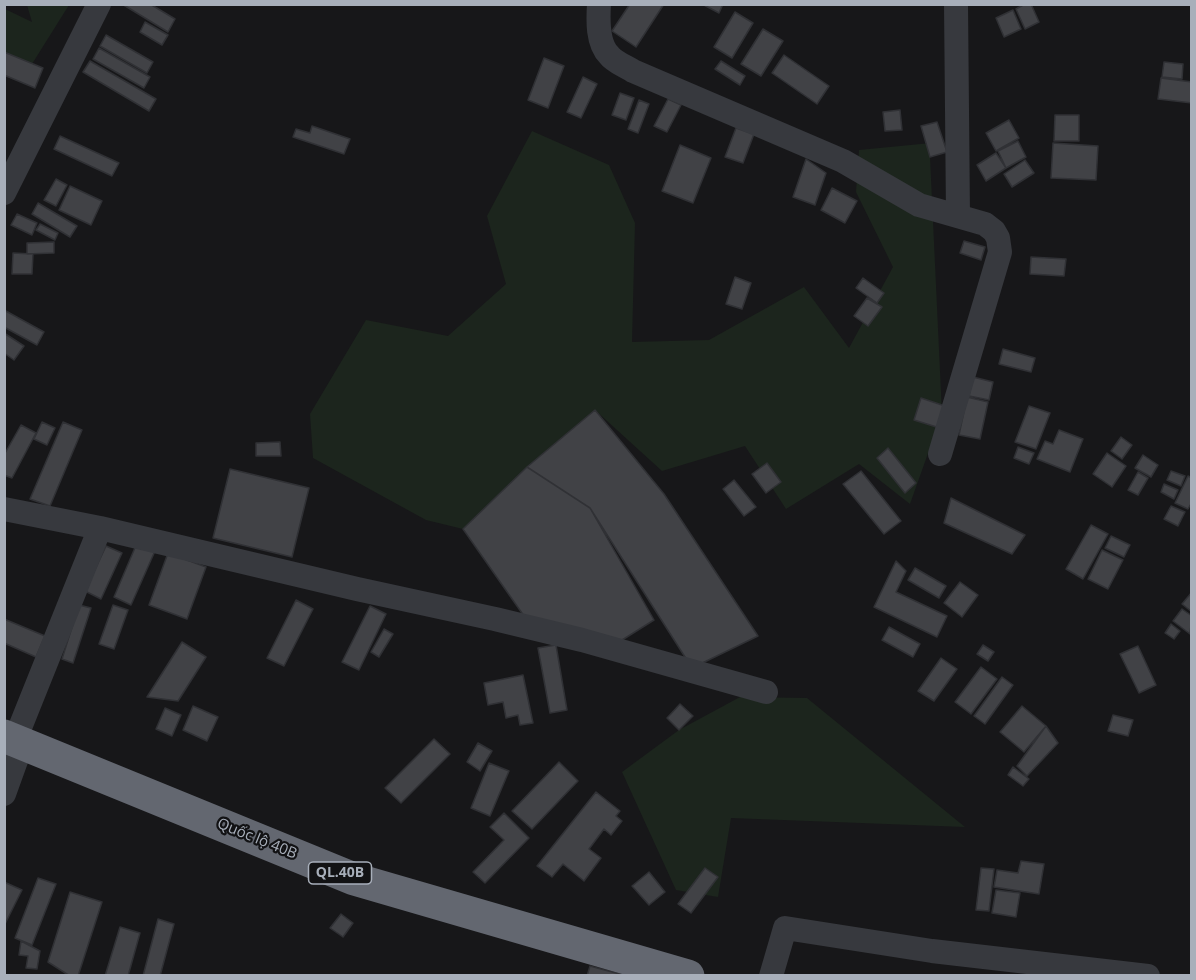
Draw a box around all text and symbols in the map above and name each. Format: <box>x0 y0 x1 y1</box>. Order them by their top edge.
street label: Quốc lộ 40B <box>214 815 300 863</box>
road number: QL.40B <box>308 862 372 884</box>

